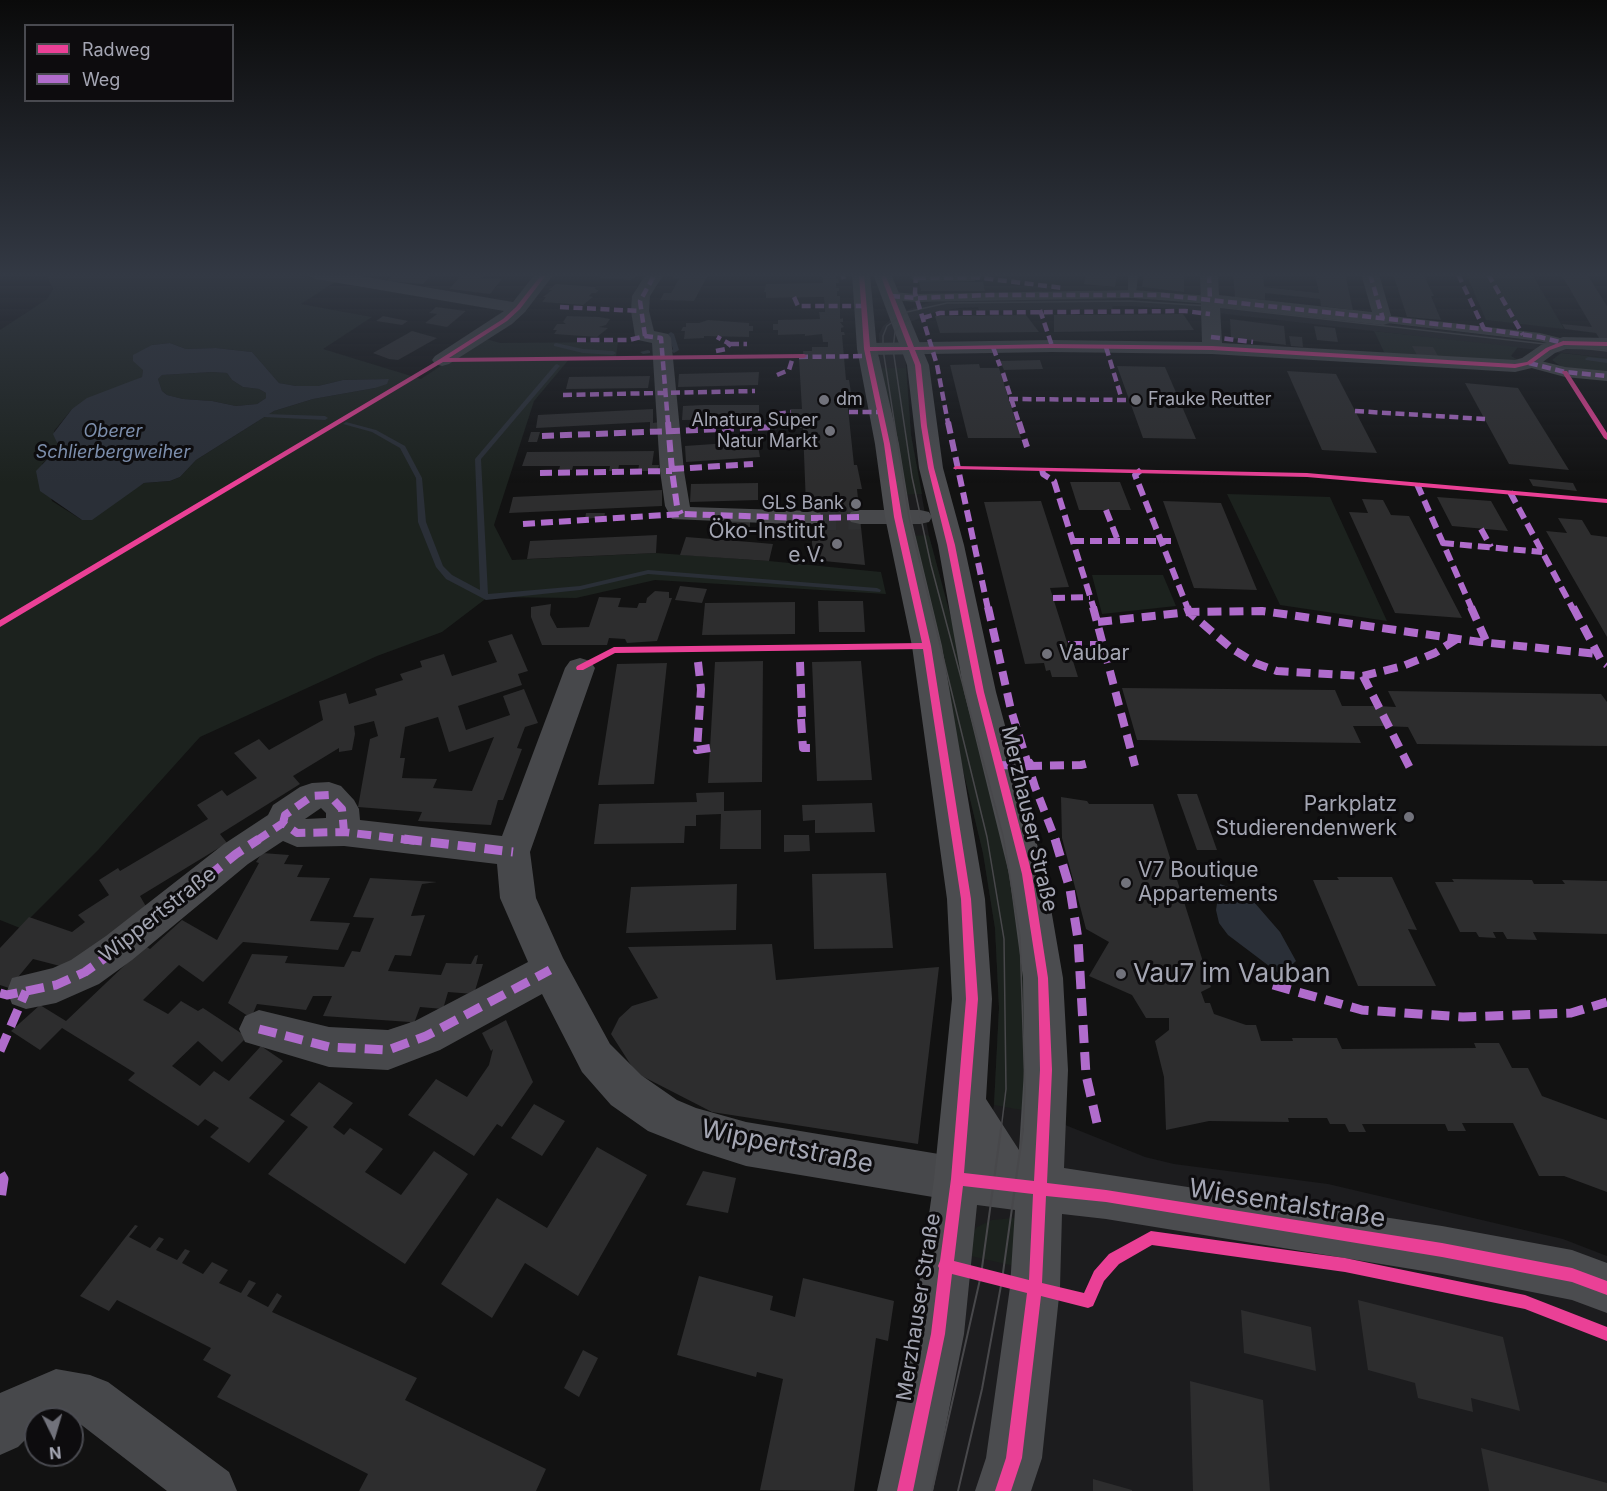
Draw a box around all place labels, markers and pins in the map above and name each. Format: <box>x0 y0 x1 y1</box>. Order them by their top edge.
place label: dm <box>836 389 863 411</box>
place label: Frauke Reutter <box>1148 389 1272 411</box>
marker: dm <box>817 393 831 407</box>
marker: Frauke Reutter <box>1129 393 1143 407</box>
place label: Alnatura Super Natur Markt <box>692 410 818 452</box>
marker: Alnatura Super Natur Markt <box>823 424 837 438</box>
place label: GLS Bank <box>761 493 844 515</box>
marker: GLS Bank <box>849 497 863 511</box>
place label: Öko-Institut e.V. <box>708 519 825 569</box>
marker: Öko-Institut e.V. <box>830 537 844 551</box>
place label: Vaubar <box>1059 641 1129 667</box>
marker: Vaubar <box>1040 647 1054 661</box>
place label: Parkplatz Studierendenwerk <box>1216 792 1397 842</box>
marker: Parkplatz Studierendenwerk <box>1402 810 1416 824</box>
place label: V7 Boutique Appartements <box>1138 858 1278 908</box>
marker: V7 Boutique Appartements <box>1119 876 1133 890</box>
place label: Vau7 im Vauban <box>1133 958 1331 990</box>
marker: Vau7 im Vauban <box>1114 967 1128 981</box>

